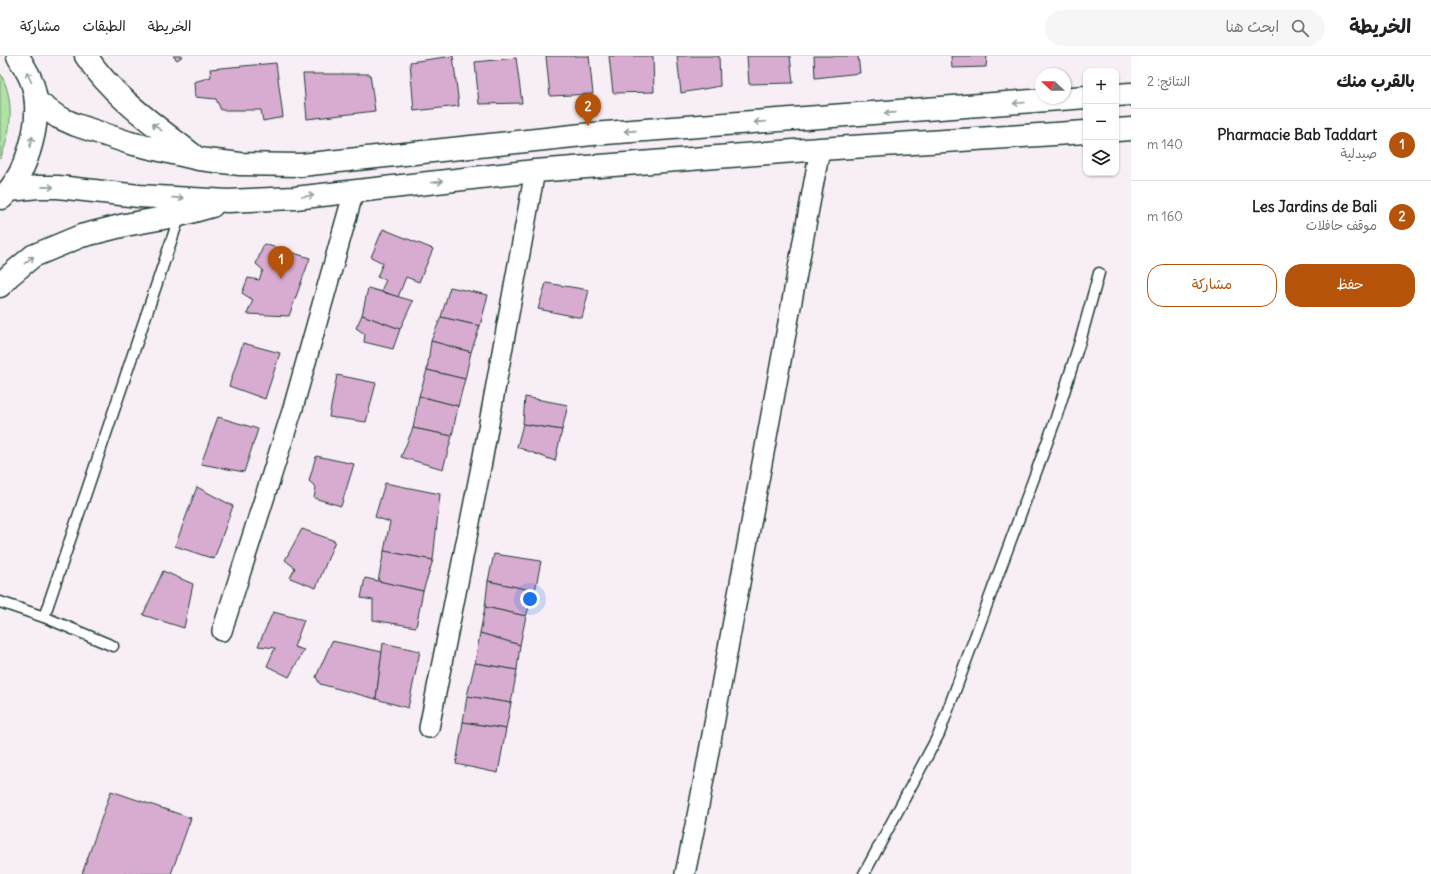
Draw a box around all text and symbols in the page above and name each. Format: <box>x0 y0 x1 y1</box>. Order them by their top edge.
search box <box>1045 10 1325 46</box>
text: الخريطة <box>1349 14 1411 38</box>
text: مشاركة <box>20 17 60 35</box>
text: الطبقات <box>82 17 126 35</box>
text: الخريطة <box>148 17 191 35</box>
text: ابحث هنا <box>1225 17 1279 36</box>
icon: search <box>1289 17 1311 39</box>
north arrow <box>1035 68 1071 104</box>
map controls <box>1083 68 1119 176</box>
button: + <box>1083 68 1119 104</box>
text: بالقرب منك <box>1336 70 1415 92</box>
one-way arrow <box>25 72 32 84</box>
text: النتائج: 2 <box>1147 73 1190 90</box>
pin: 2 <box>575 93 601 126</box>
one-way arrow <box>1013 99 1026 106</box>
button: − <box>1083 104 1119 140</box>
one-way arrow <box>884 109 897 116</box>
one-way arrow <box>754 118 767 125</box>
one-way arrow <box>152 123 163 131</box>
text: Pharmacie Bab Taddart <box>1217 125 1377 144</box>
one-way arrow <box>624 128 637 135</box>
one-way arrow <box>28 136 35 149</box>
text: 140 m <box>1147 136 1183 153</box>
text: 1 <box>1399 136 1405 153</box>
button: layers <box>1083 140 1119 176</box>
text: صيدلية <box>1340 145 1377 162</box>
one-way arrow <box>430 178 443 185</box>
one-way arrow <box>41 183 54 191</box>
one-way arrow <box>301 192 314 200</box>
one-way arrow <box>171 195 184 202</box>
text: Les Jardins de Bali <box>1252 197 1377 216</box>
text: 160 m <box>1147 208 1183 225</box>
text: 2 <box>1398 208 1406 225</box>
text: موقف حافلات <box>1306 217 1377 234</box>
pin: 1 <box>268 246 294 279</box>
one-way arrow <box>23 256 34 264</box>
button: مشاركة <box>1147 264 1277 307</box>
button: حفظ <box>1285 264 1415 307</box>
your location <box>520 589 540 609</box>

